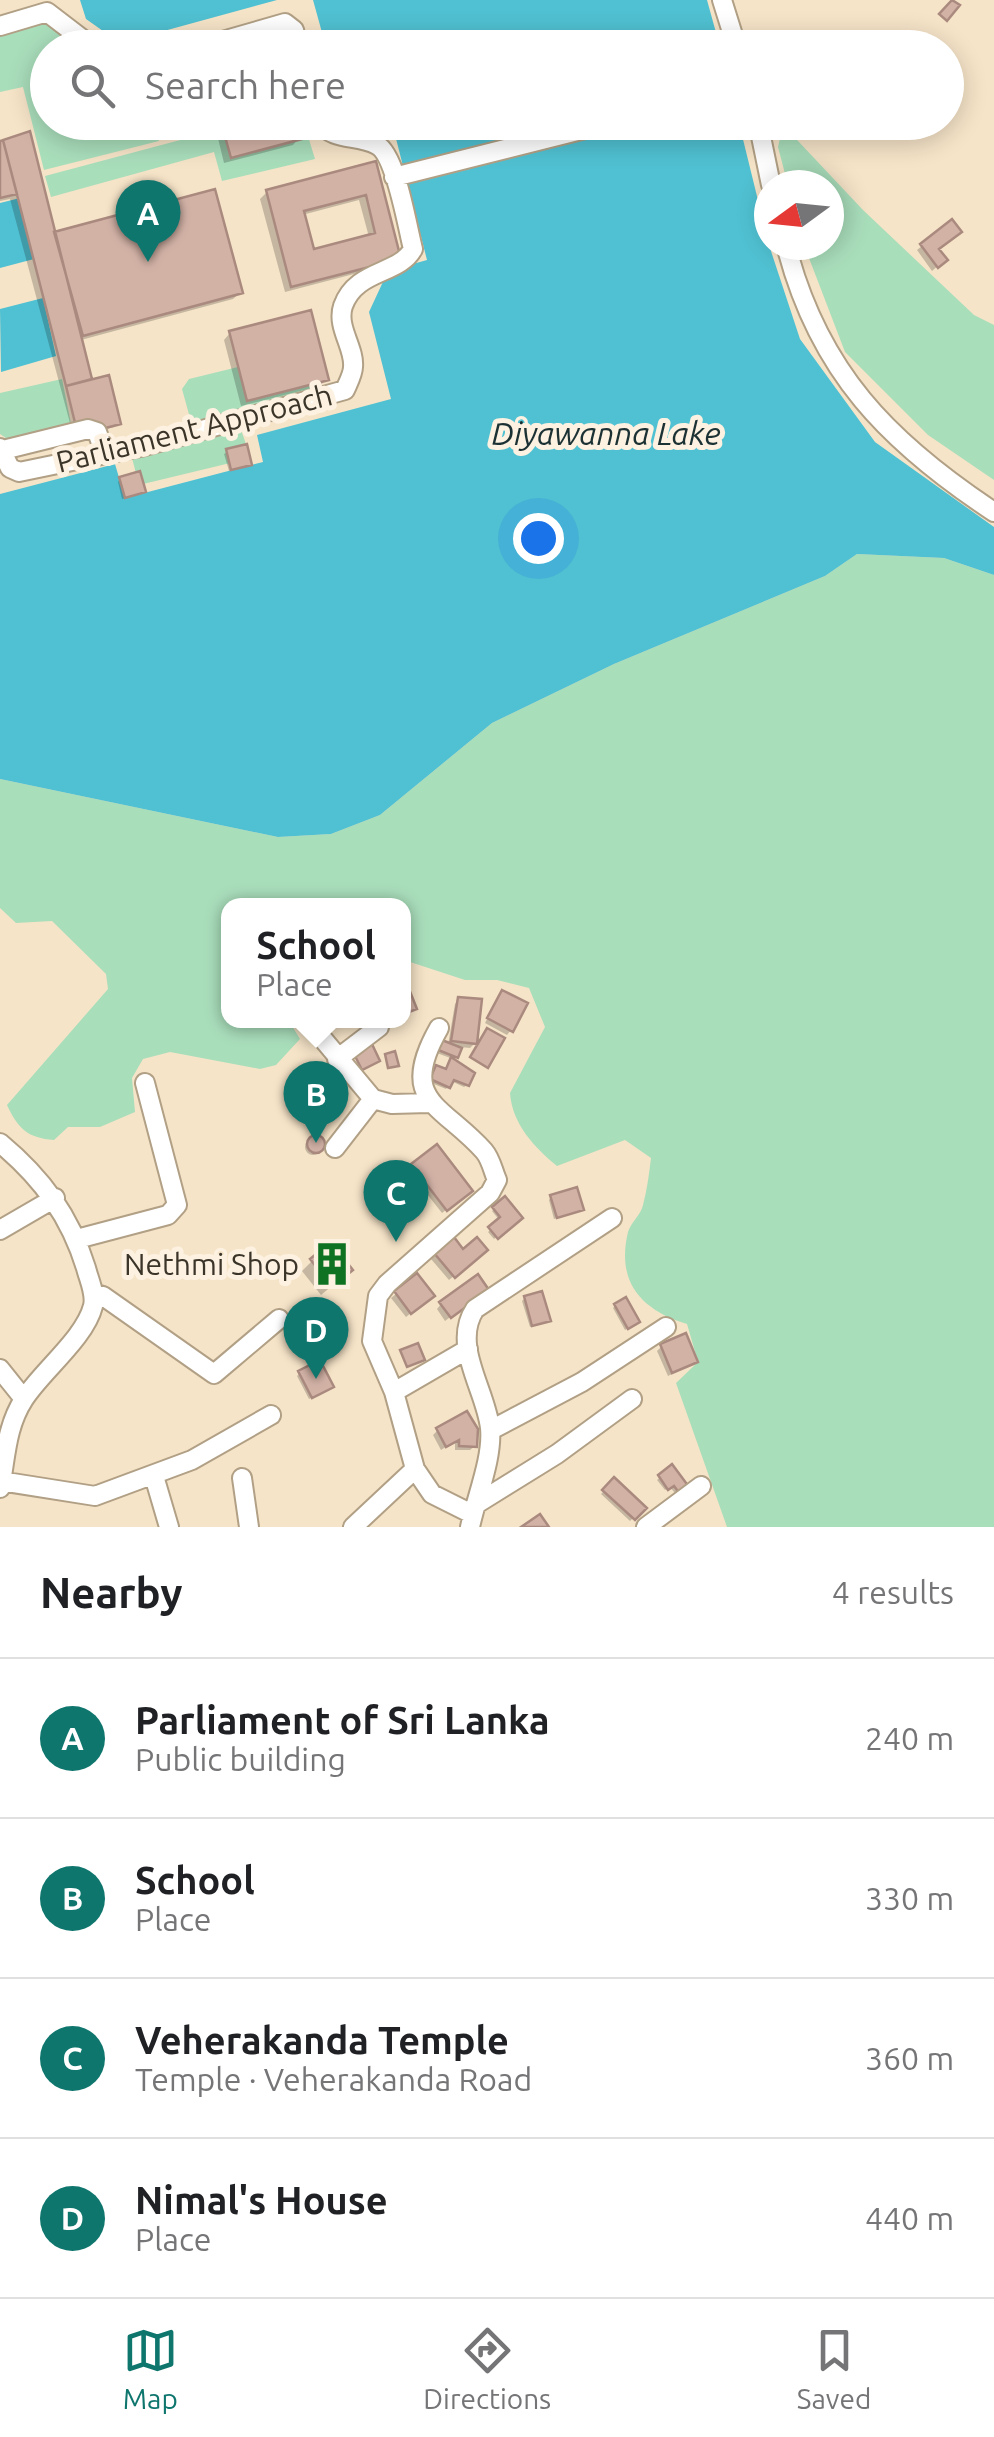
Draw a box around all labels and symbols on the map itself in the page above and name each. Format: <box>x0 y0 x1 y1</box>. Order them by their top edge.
north arrow <box>754 170 844 260</box>
pin: A <box>116 180 180 262</box>
street label: Parliament Approach <box>52 377 336 479</box>
water label: Diyawanna Lake <box>491 415 721 451</box>
your location <box>513 513 564 564</box>
pin: B <box>284 1060 348 1143</box>
pin: C <box>364 1160 428 1242</box>
building icon: Nethmi Shop <box>308 1240 356 1288</box>
place label: Nethmi Shop <box>124 1247 299 1281</box>
pin: D <box>284 1296 348 1379</box>

